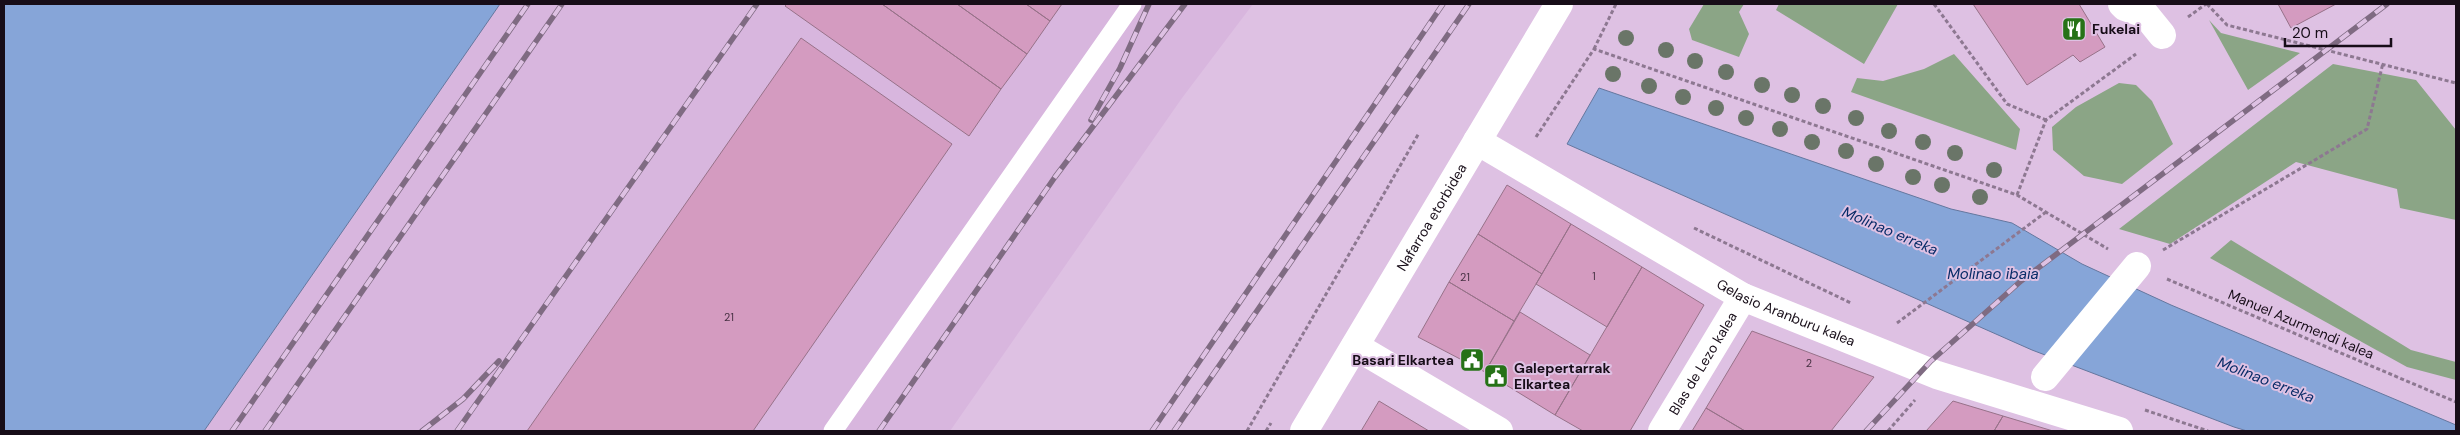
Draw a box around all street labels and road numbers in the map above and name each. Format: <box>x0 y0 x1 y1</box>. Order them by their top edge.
street label: Nafarroa etorbidea <box>1393 160 1471 274</box>
street label: Gelasio Aranburu kalea <box>1714 275 1858 350</box>
street label: Manuel Azurmendi kalea <box>2225 285 2377 363</box>
street label: Blas de Lezo kalea <box>1665 309 1741 418</box>

